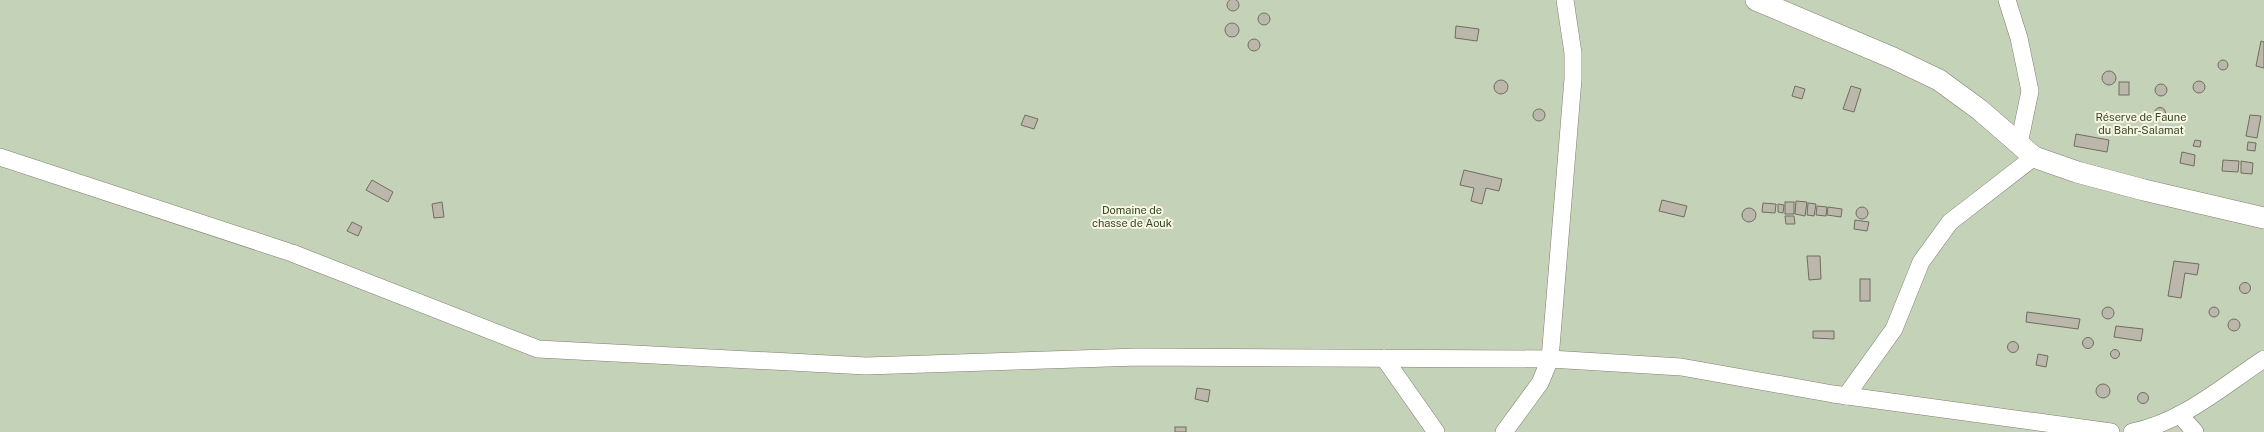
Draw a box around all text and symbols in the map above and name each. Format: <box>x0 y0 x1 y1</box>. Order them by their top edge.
park label: Réserve de Faune du Bahr-Salamat <box>2096 111 2186 136</box>
park label: Domaine de chasse de Aouk <box>1092 204 1172 229</box>

